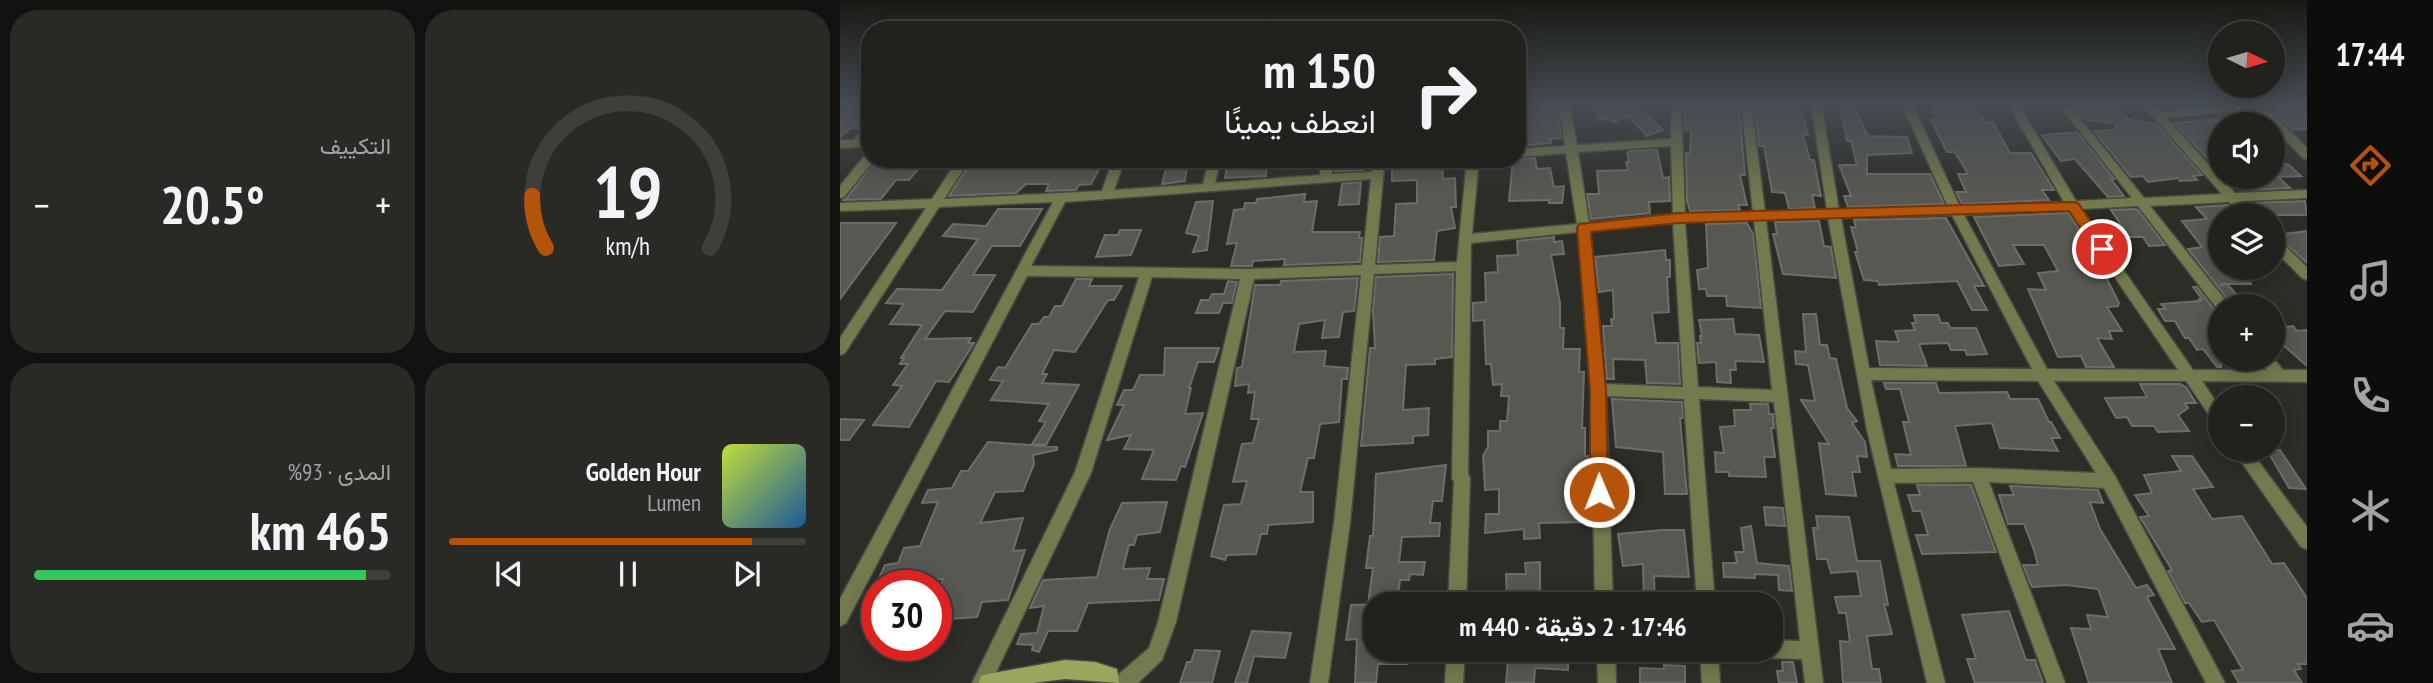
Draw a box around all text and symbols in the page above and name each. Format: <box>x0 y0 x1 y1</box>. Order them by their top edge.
north arrow <box>2208 21 2286 98</box>
map controls <box>2208 21 2285 462</box>
text: 17:44 <box>2335 33 2405 75</box>
text: 150 m <box>1263 38 1376 102</box>
icon: right <box>1400 49 1491 140</box>
text: انعطف يمينًا <box>1224 100 1376 142</box>
button: sound <box>2208 112 2285 189</box>
text: التكييف <box>320 131 391 160</box>
icon: directions <box>2346 141 2395 190</box>
text: 19 <box>593 144 662 238</box>
text: 20.5° <box>160 171 265 238</box>
text: − <box>34 180 50 229</box>
text: + <box>375 180 391 229</box>
button: layers <box>2208 203 2285 280</box>
pin <box>2072 219 2132 279</box>
text: km/h <box>605 229 650 261</box>
icon: arrive <box>2083 230 2121 268</box>
icon: music <box>2346 256 2395 305</box>
button: + <box>2208 294 2285 371</box>
icon: phone <box>2346 371 2395 420</box>
button: − <box>2208 385 2285 462</box>
text: Golden Hour <box>586 455 701 488</box>
position arrow <box>1562 455 1636 529</box>
text: المدى · 93% <box>287 457 391 486</box>
icon: climate <box>2346 486 2395 535</box>
text: Lumen <box>647 488 701 517</box>
text: 465 km <box>250 497 391 564</box>
icon: previous <box>490 555 528 593</box>
icon: pause <box>609 555 647 593</box>
icon: next <box>728 555 766 593</box>
speed limit sign: 30 <box>861 570 952 661</box>
icon: car <box>2346 601 2395 650</box>
text: 17:46 · 2 دقيقة · 440 m <box>1459 610 1687 643</box>

